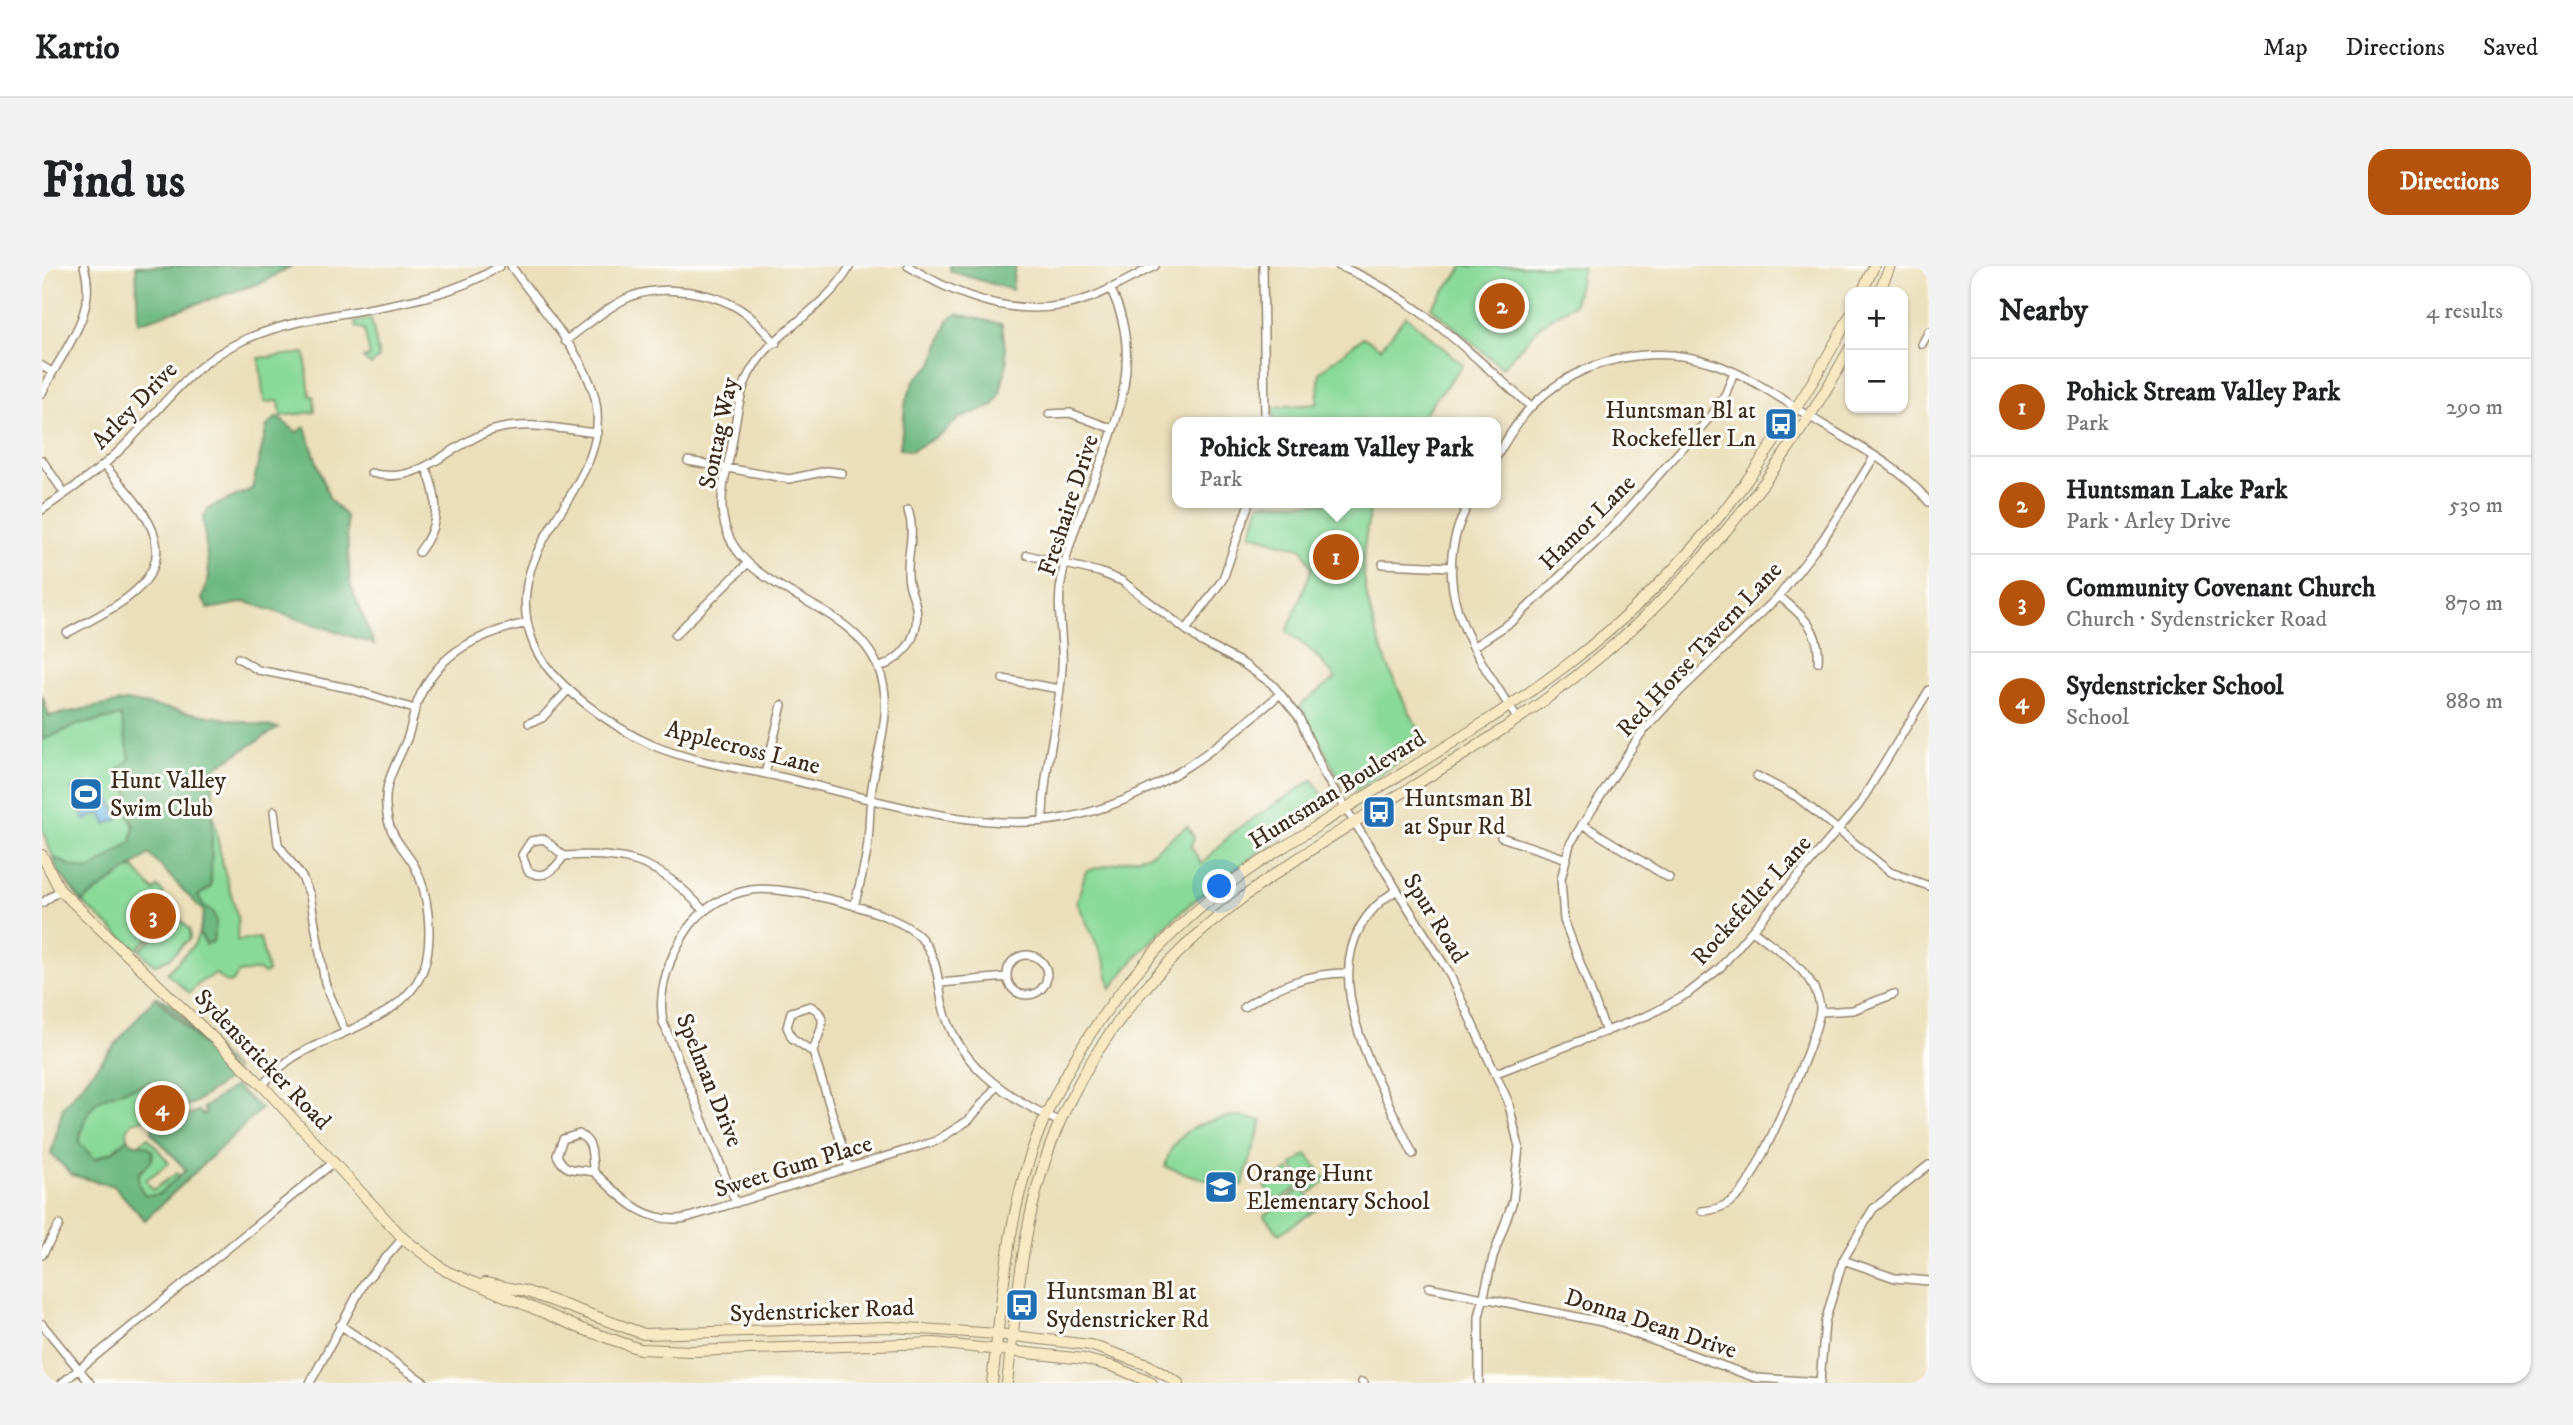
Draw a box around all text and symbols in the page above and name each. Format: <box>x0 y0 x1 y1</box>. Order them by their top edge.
text: Kartio <box>35 28 120 69</box>
text: Map <box>2263 33 2308 63</box>
text: Directions <box>2346 33 2445 63</box>
text: Saved <box>2483 33 2538 63</box>
button: Directions <box>2368 149 2531 215</box>
text: Find us <box>42 151 185 213</box>
pin: 2 <box>1479 280 1525 332</box>
map controls <box>1845 287 1908 413</box>
button: + <box>1845 287 1908 350</box>
text: Nearby <box>1999 293 2088 330</box>
text: 4 results <box>2426 297 2503 326</box>
button: − <box>1845 350 1908 413</box>
street label: Arley Drive <box>85 355 184 456</box>
street label: Sontag Way <box>693 374 746 492</box>
text: Pohick Stream Valley Park <box>2066 376 2340 409</box>
text: 1 <box>2018 393 2026 422</box>
text: 290 m <box>2446 393 2503 422</box>
place label: Huntsman Bl at Rockefeller Ln <box>1605 396 1756 454</box>
bus stop icon: Huntsman Bl at Rockefeller Ln <box>1762 405 1800 443</box>
text: Park <box>2066 409 2109 438</box>
popup <box>1172 417 1501 508</box>
street label: Freshaire Drive <box>1032 431 1106 580</box>
text: Pohick Stream Valley Park <box>1199 432 1474 465</box>
text: Park <box>1199 465 1242 494</box>
street label: Hamor Lane <box>1533 468 1642 577</box>
text: Huntsman Lake Park <box>2066 474 2288 507</box>
text: 2 <box>2016 491 2028 520</box>
text: 530 m <box>2448 491 2503 520</box>
text: Park · Arley Drive <box>2066 507 2231 536</box>
pin: 1 <box>1313 531 1359 583</box>
street label: Red Horse Tavern Lane <box>1611 556 1789 744</box>
text: Community Covenant Church <box>2066 572 2376 605</box>
text: 3 <box>2018 589 2026 618</box>
text: 870 m <box>2445 589 2503 618</box>
text: Church · Sydenstricker Road <box>2066 605 2327 634</box>
text: Sydenstricker School <box>2066 670 2284 703</box>
text: 4 <box>2015 687 2029 716</box>
text: 880 m <box>2445 687 2503 716</box>
text: School <box>2066 703 2129 732</box>
street label: Applecross Lane <box>662 714 823 782</box>
street label: Huntsman Boulevard <box>1244 723 1431 856</box>
place label: Hunt Valley Swim Club <box>110 766 227 824</box>
sports icon: Hunt Valley Swim Club <box>67 775 105 813</box>
place label: Huntsman Bl at Spur Rd <box>1404 784 1532 842</box>
bus stop icon: Huntsman Bl at Spur Rd <box>1360 793 1398 831</box>
street label: Rockefeller Lane <box>1685 829 1818 972</box>
street label: Spur Road <box>1396 868 1474 969</box>
your location <box>1202 869 1236 903</box>
pin: 3 <box>130 890 176 942</box>
street label: Sydenstricker Road <box>187 983 337 1137</box>
street label: Spelman Drive <box>669 1009 749 1151</box>
pin: 4 <box>139 1082 185 1134</box>
street label: Sweet Gum Place <box>711 1129 876 1205</box>
place label: Orange Hunt Elementary School <box>1246 1159 1430 1217</box>
school or university icon: Orange Hunt Elementary School <box>1202 1168 1240 1206</box>
place label: Huntsman Bl at Sydenstricker Rd <box>1046 1277 1209 1335</box>
street label: Donna Dean Drive <box>1561 1282 1741 1366</box>
bus stop icon: Huntsman Bl at Sydenstricker Rd <box>1003 1286 1041 1324</box>
street label: Sydenstricker Road <box>729 1293 915 1329</box>

